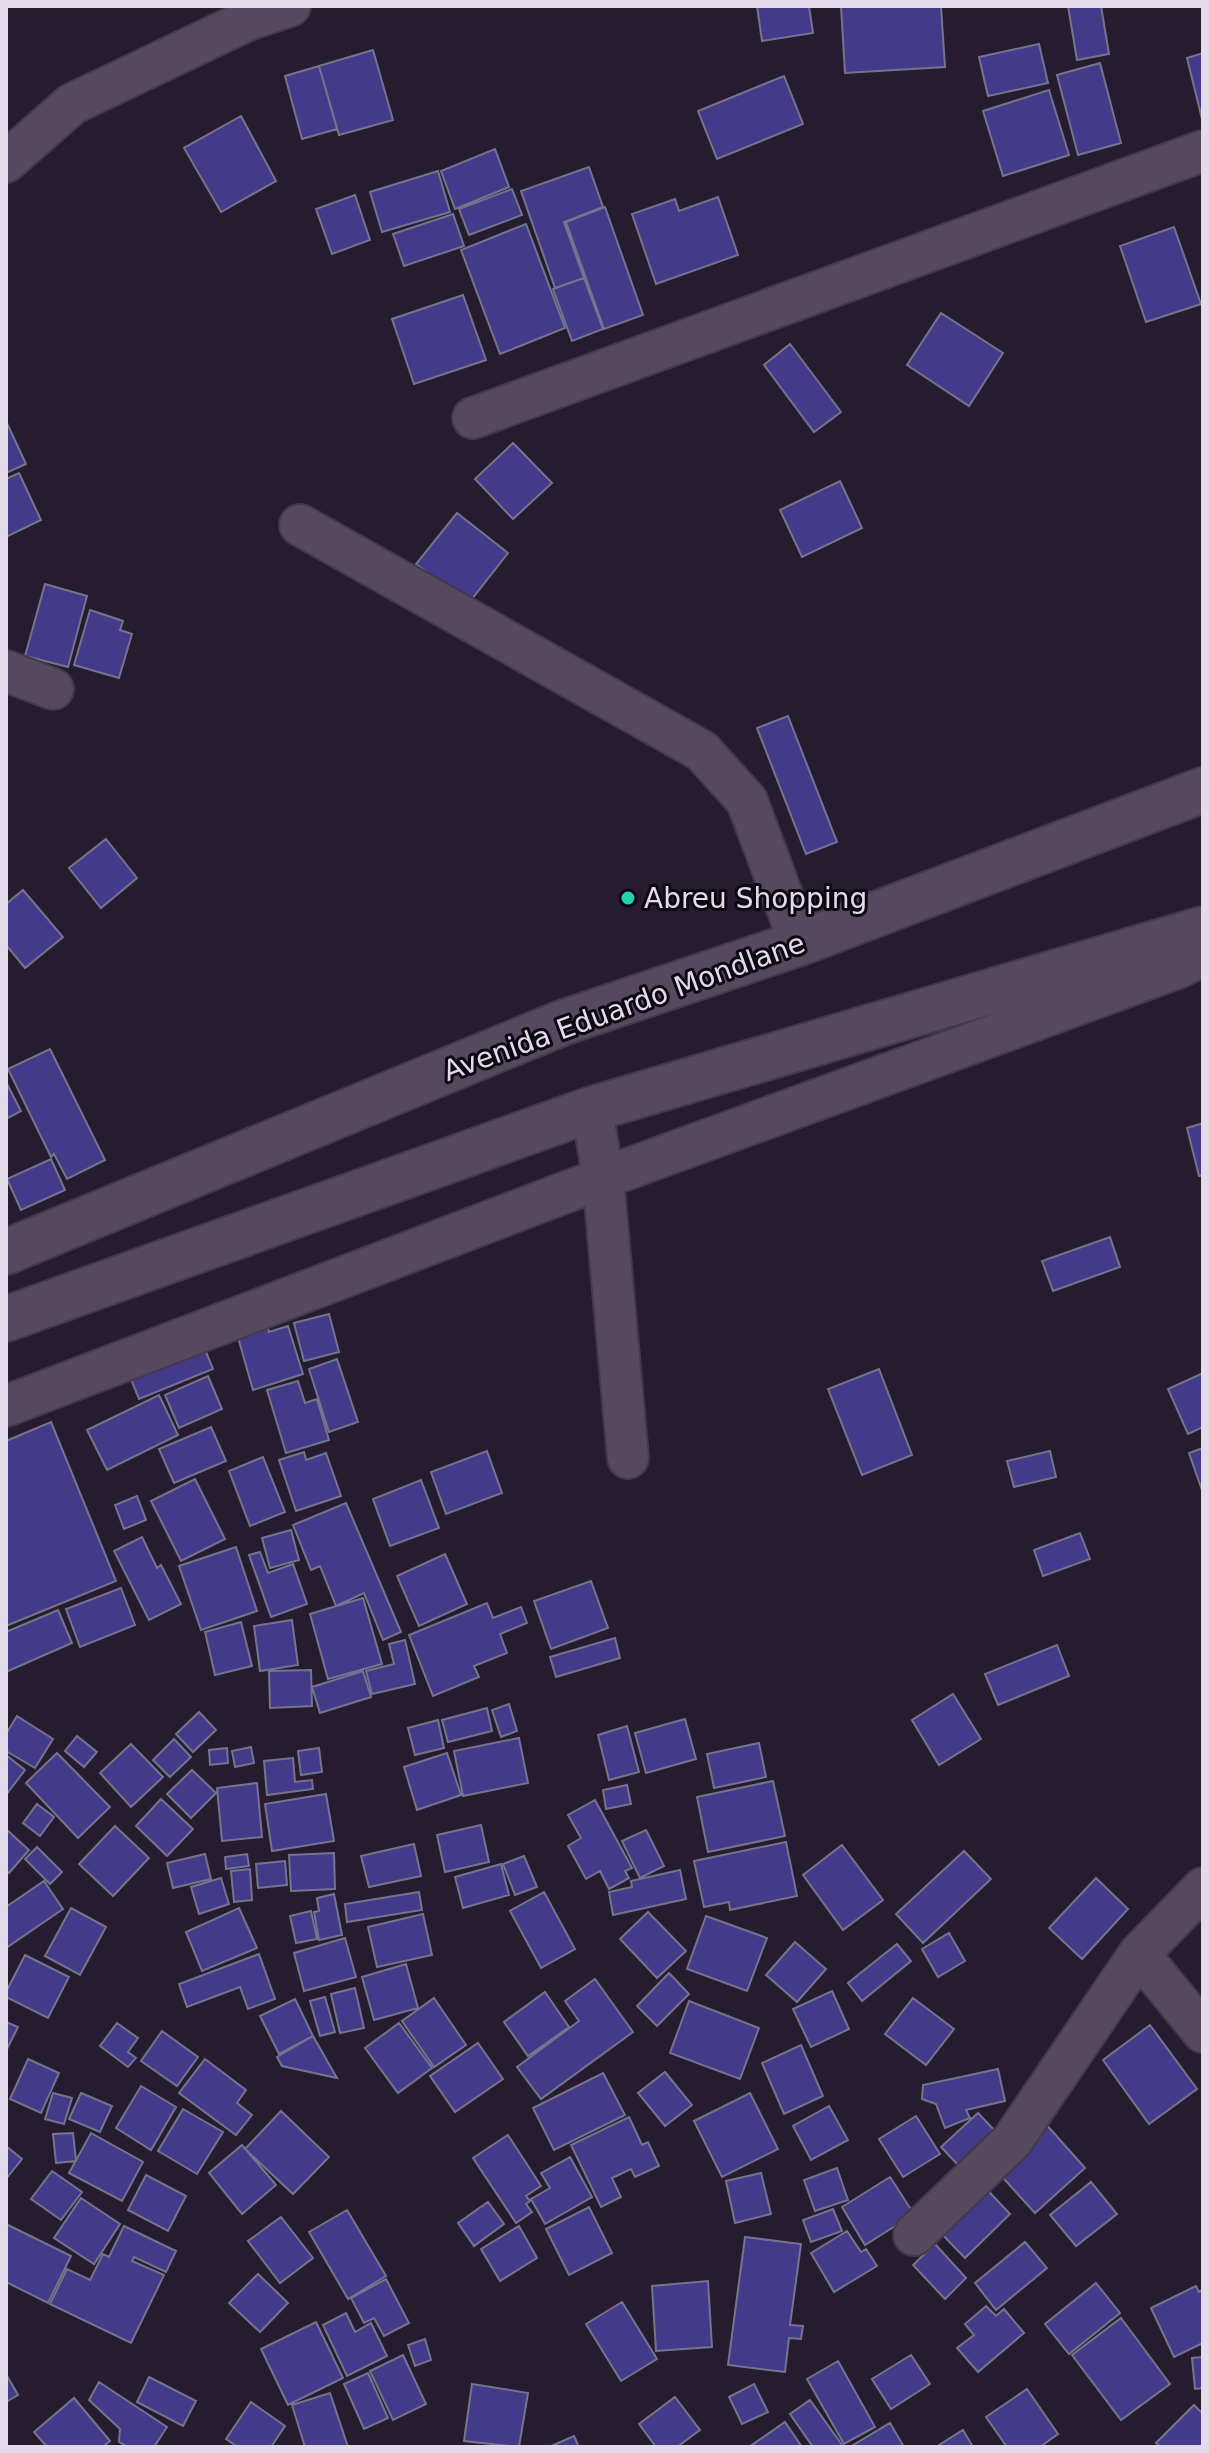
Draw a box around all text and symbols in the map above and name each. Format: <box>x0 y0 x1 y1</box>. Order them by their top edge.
place label: Abreu Shopping <box>644 882 867 915</box>
marker: Abreu Shopping <box>619 889 637 907</box>
street label: Avenida Eduardo Mondlane <box>439 926 809 1088</box>

